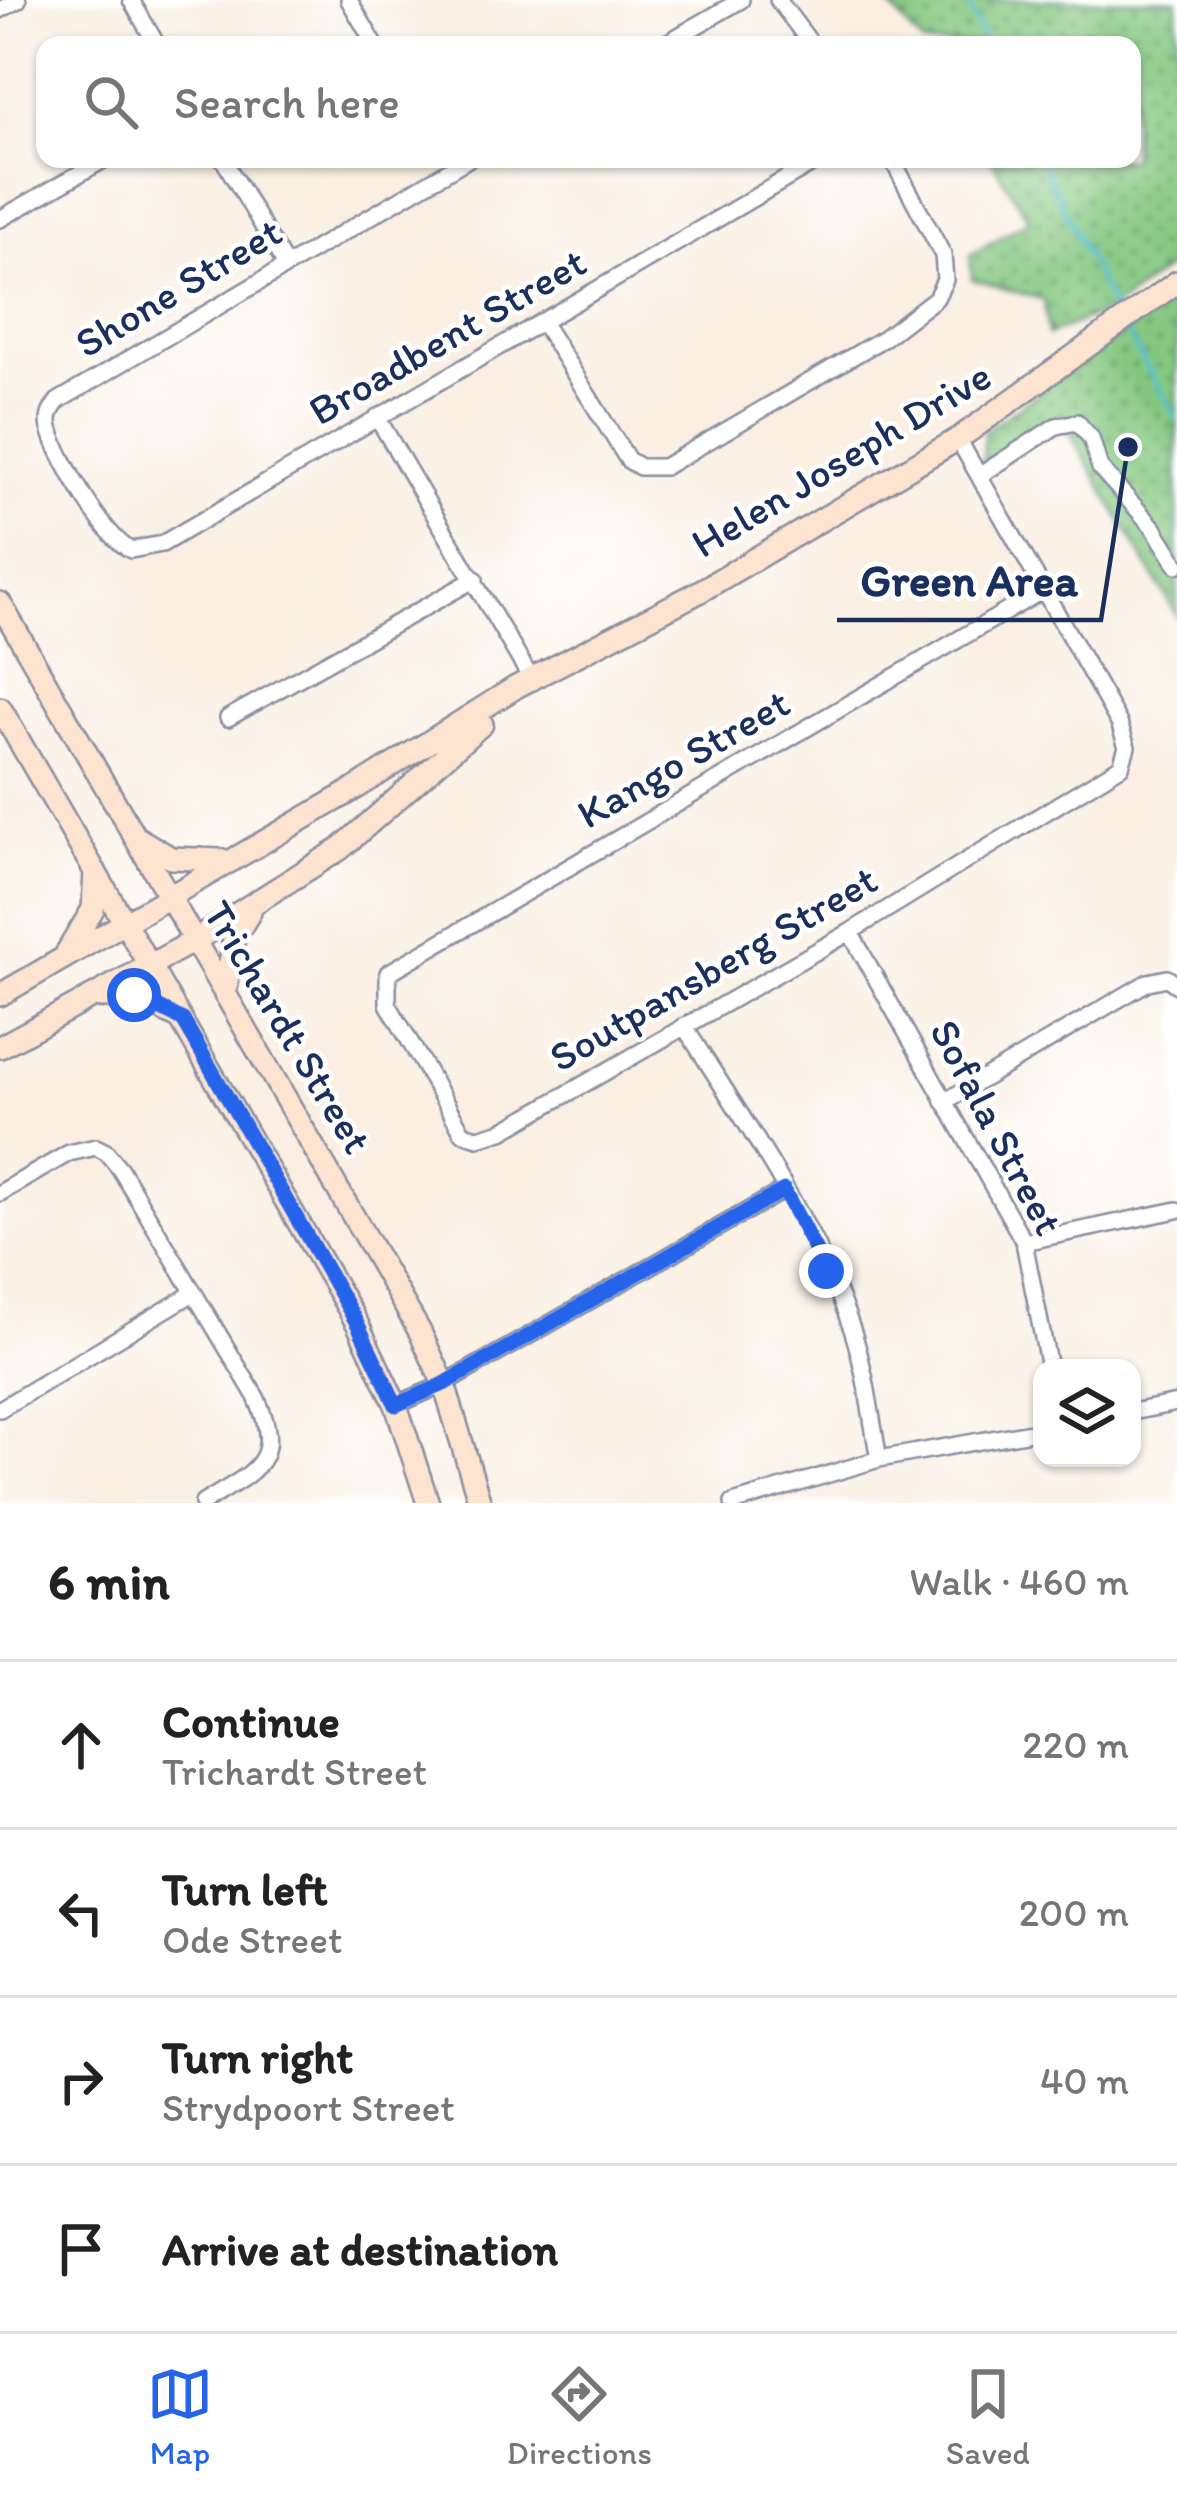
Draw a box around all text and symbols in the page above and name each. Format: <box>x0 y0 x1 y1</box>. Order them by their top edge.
search box <box>36 36 1141 168</box>
icon: search <box>78 69 144 135</box>
text: Search here <box>174 75 400 129</box>
street label: Shone Street <box>66 206 290 368</box>
street label: Broadbent Street <box>299 236 595 436</box>
street label: Helen Joseph Drive <box>682 349 1000 569</box>
callout: Green Area <box>837 539 1101 620</box>
text: Green Area <box>860 553 1078 607</box>
street label: Kango Street <box>568 677 798 839</box>
street label: Soutpansberg Street <box>540 853 886 1083</box>
street label: Trichardt Street <box>193 892 383 1162</box>
route start <box>107 968 161 1022</box>
street label: Sofala Street <box>919 1011 1075 1243</box>
route end <box>799 1244 853 1298</box>
map controls <box>1033 1359 1141 1467</box>
button: layers <box>1033 1359 1141 1467</box>
text: 6 min <box>48 1551 170 1612</box>
text: Walk · 460 m <box>909 1558 1129 1605</box>
text: Continue <box>162 1694 340 1748</box>
icon: ahead <box>48 1712 114 1778</box>
text: 220 m <box>1022 1721 1129 1768</box>
text: Trichardt Street <box>162 1748 427 1795</box>
text: Turn left <box>162 1862 328 1916</box>
icon: left <box>48 1880 114 1946</box>
text: 200 m <box>1019 1889 1129 1936</box>
text: Ode Street <box>162 1916 343 1963</box>
text: Turn right <box>162 2030 353 2084</box>
icon: right <box>48 2048 114 2114</box>
text: 40 m <box>1040 2057 1129 2104</box>
text: Strydpoort Street <box>162 2084 455 2131</box>
icon: arrive <box>48 2216 114 2282</box>
text: Arrive at destination <box>162 2222 558 2276</box>
tab: Map <box>147 2361 213 2472</box>
tab: Directions <box>507 2361 652 2472</box>
tab: Saved <box>946 2361 1030 2472</box>

